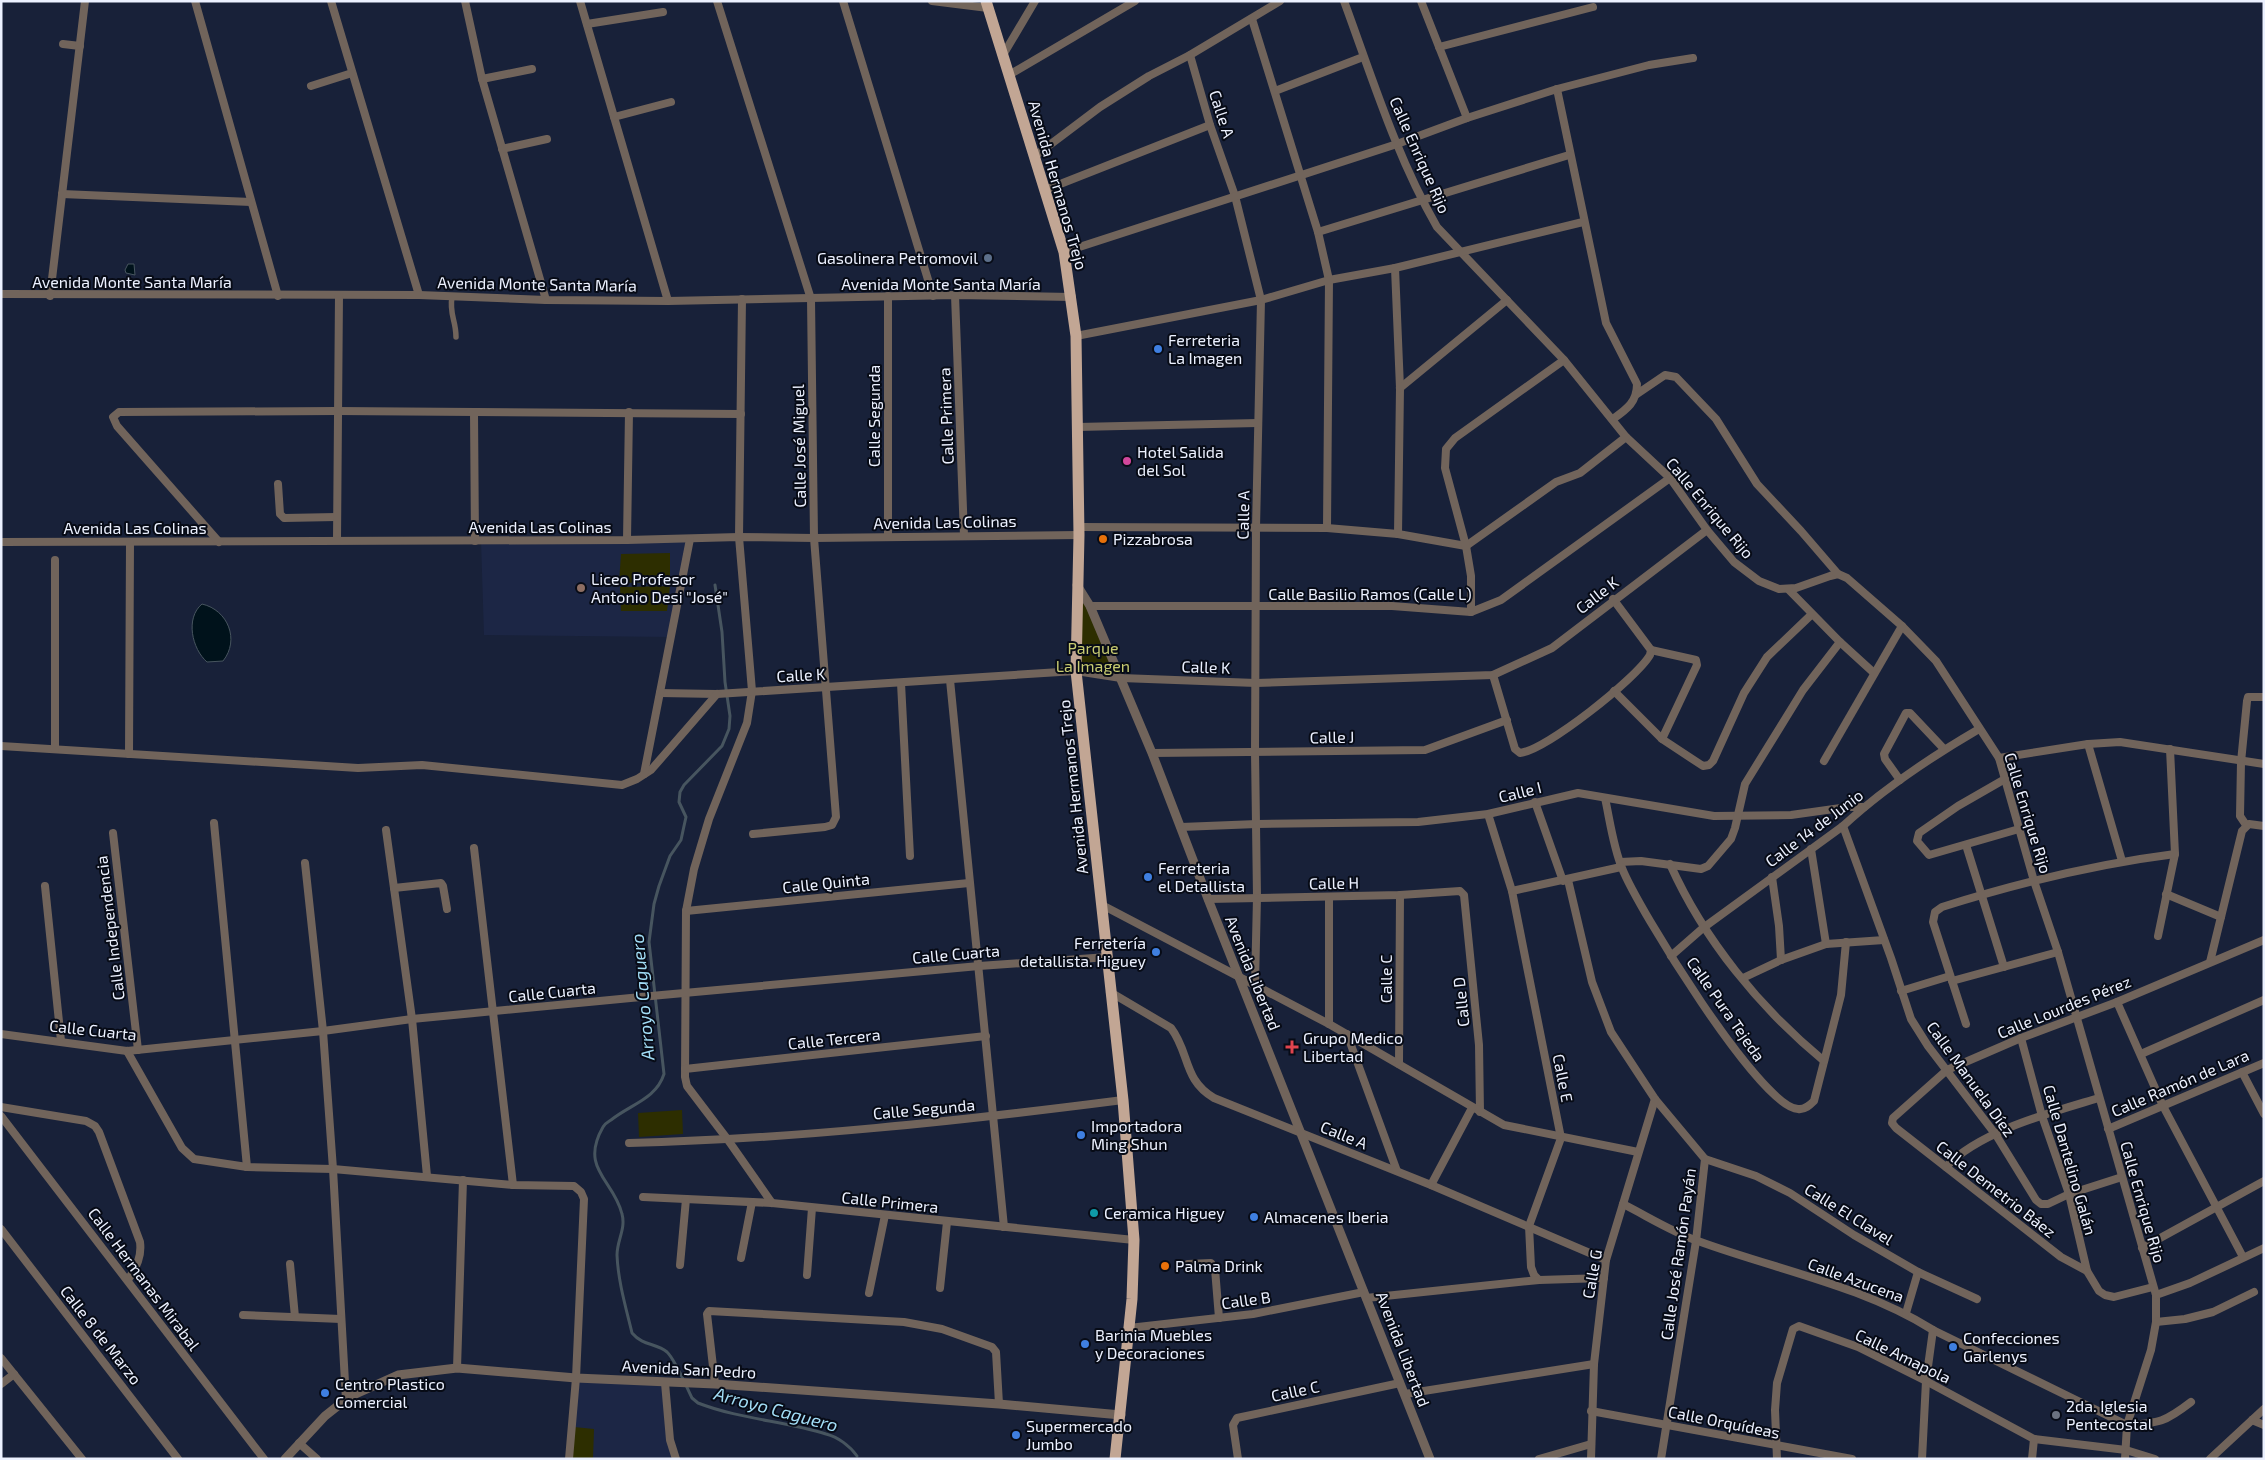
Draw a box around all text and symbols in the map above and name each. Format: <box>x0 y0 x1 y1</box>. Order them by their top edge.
street label: Calle A <box>1206 88 1239 140</box>
street label: Calle Enrique Rijo <box>1385 94 1455 216</box>
street label: Avenida Hermanos Trejo <box>1024 98 1092 272</box>
place label: Gasolinera Petromovil <box>817 248 978 267</box>
marker: Gasolinera Petromovil <box>982 252 994 264</box>
street label: Avenida Monte Santa María <box>32 272 232 291</box>
street label: Avenida Monte Santa María <box>437 272 637 295</box>
street label: Avenida Monte Santa María <box>841 274 1041 293</box>
place label: Ferreteria La Imagen <box>1168 330 1242 367</box>
marker: Ferreteria La Imagen <box>1152 343 1164 355</box>
street label: Calle Segunda <box>864 365 883 467</box>
street label: Calle Primera <box>934 367 957 465</box>
street label: Calle José Miguel <box>788 384 809 508</box>
place label: Hotel Salida del Sol <box>1137 442 1224 479</box>
street label: Calle Enrique Rijo <box>1662 453 1758 563</box>
marker: Hotel Salida del Sol <box>1121 455 1133 467</box>
street label: Calle A <box>1233 490 1252 540</box>
street label: Avenida Las Colinas <box>873 511 1017 532</box>
street label: Avenida Las Colinas <box>468 517 612 536</box>
street label: Avenida Las Colinas <box>63 518 207 537</box>
place label: Pizzabrosa <box>1113 529 1193 548</box>
marker: Pizzabrosa <box>1097 533 1109 545</box>
place label: Liceo Profesor Antonio Desi "José" <box>591 569 728 606</box>
street label: Calle K <box>1572 572 1622 617</box>
marker: Liceo Profesor Antonio Desi "José" <box>575 582 587 594</box>
street label: Calle Basilio Ramos (Calle L) <box>1268 584 1472 603</box>
park label: Parque La Imagen <box>1056 638 1130 675</box>
street label: Calle K <box>1181 656 1231 677</box>
street label: Calle K <box>776 664 826 685</box>
street label: Avenida Hermanos Trejo <box>1054 699 1092 875</box>
street label: Calle J <box>1309 727 1355 746</box>
street label: Calle Enrique Rijo <box>2000 750 2056 876</box>
street label: Calle I <box>1496 777 1543 806</box>
street label: Calle 14 de Junio <box>1761 785 1866 870</box>
street label: Calle Independencia <box>91 855 128 1001</box>
place label: Ferreteria el Detallista <box>1158 858 1245 895</box>
street label: Calle Quinta <box>781 868 871 898</box>
marker: Ferreteria el Detallista <box>1142 871 1154 883</box>
street label: Calle H <box>1309 873 1359 892</box>
street label: Avenida Libertad <box>1222 913 1285 1033</box>
water label: Arroyo Caguero <box>626 933 659 1062</box>
place label: Ferretería detallista. Higuey <box>1020 933 1147 970</box>
street label: Calle Cuarta <box>911 940 1001 967</box>
marker: Ferretería detallista. Higuey <box>1150 946 1162 958</box>
street label: Calle Pura Tejeda <box>1682 953 1770 1065</box>
street label: Calle C <box>1376 955 1395 1003</box>
street label: Calle Lourdes Pérez <box>1994 971 2133 1042</box>
street label: Calle D <box>1448 976 1473 1028</box>
street label: Calle Cuarta <box>507 977 597 1006</box>
street label: Calle Cuarta <box>48 1015 138 1044</box>
street label: Calle Manuela Díez <box>1923 1017 2020 1140</box>
street label: Calle Tercera <box>787 1024 881 1053</box>
place label: Grupo Medico Libertad <box>1303 1028 1403 1065</box>
marker: Grupo Medico Libertad <box>1285 1040 1299 1054</box>
street label: Calle Ramón de Lara <box>2108 1045 2252 1120</box>
street label: Calle E <box>1550 1052 1577 1104</box>
street label: Calle Dantelino Galán <box>2040 1083 2101 1237</box>
street label: Calle Segunda <box>872 1095 976 1122</box>
place label: Importadora Ming Shun <box>1091 1116 1182 1153</box>
street label: Calle A <box>1318 1117 1371 1153</box>
marker: Importadora Ming Shun <box>1075 1129 1087 1141</box>
street label: Calle Demetrio Báez <box>1933 1136 2060 1241</box>
street label: Calle Enrique Rijo <box>2116 1139 2170 1265</box>
street label: Calle José Ramón Payán <box>1656 1167 1699 1341</box>
street label: Calle El Clavel <box>1801 1179 1897 1248</box>
street label: Calle Primera <box>841 1187 939 1216</box>
place label: Ceramica Higuey <box>1104 1203 1225 1222</box>
street label: Calle Hermanas Mirabal <box>85 1204 204 1354</box>
marker: Ceramica Higuey <box>1088 1207 1100 1219</box>
place label: Almacenes Iberia <box>1264 1207 1388 1226</box>
marker: Almacenes Iberia <box>1248 1211 1260 1223</box>
street label: Calle G <box>1578 1248 1605 1300</box>
street label: Calle Azucena <box>1806 1253 1907 1306</box>
place label: Palma Drink <box>1175 1256 1263 1275</box>
marker: Palma Drink <box>1159 1260 1171 1272</box>
street label: Calle 8 de Marzo <box>57 1281 146 1388</box>
street label: Calle B <box>1220 1287 1272 1312</box>
street label: Avenida Libertad <box>1373 1289 1434 1409</box>
street label: Calle Amapola <box>1852 1324 1954 1387</box>
place label: Barinia Muebles y Decoraciones <box>1095 1325 1212 1362</box>
place label: Confecciones Garlenys <box>1963 1328 2060 1365</box>
marker: Barinia Muebles y Decoraciones <box>1079 1338 1091 1350</box>
marker: Confecciones Garlenys <box>1947 1341 1959 1353</box>
street label: Avenida San Pedro <box>621 1355 757 1382</box>
place label: Centro Plastico Comercial <box>335 1374 445 1411</box>
street label: Calle C <box>1269 1376 1321 1405</box>
water label: Arroyo Caguero <box>711 1382 840 1436</box>
marker: Centro Plastico Comercial <box>319 1387 331 1399</box>
place label: 2da. Iglesia Pentecostal <box>2066 1396 2153 1433</box>
street label: Calle Orquídeas <box>1667 1401 1782 1442</box>
marker: 2da. Iglesia Pentecostal <box>2050 1409 2062 1421</box>
place label: Supermercado Jumbo <box>1026 1416 1132 1453</box>
marker: Supermercado Jumbo <box>1010 1429 1022 1441</box>

